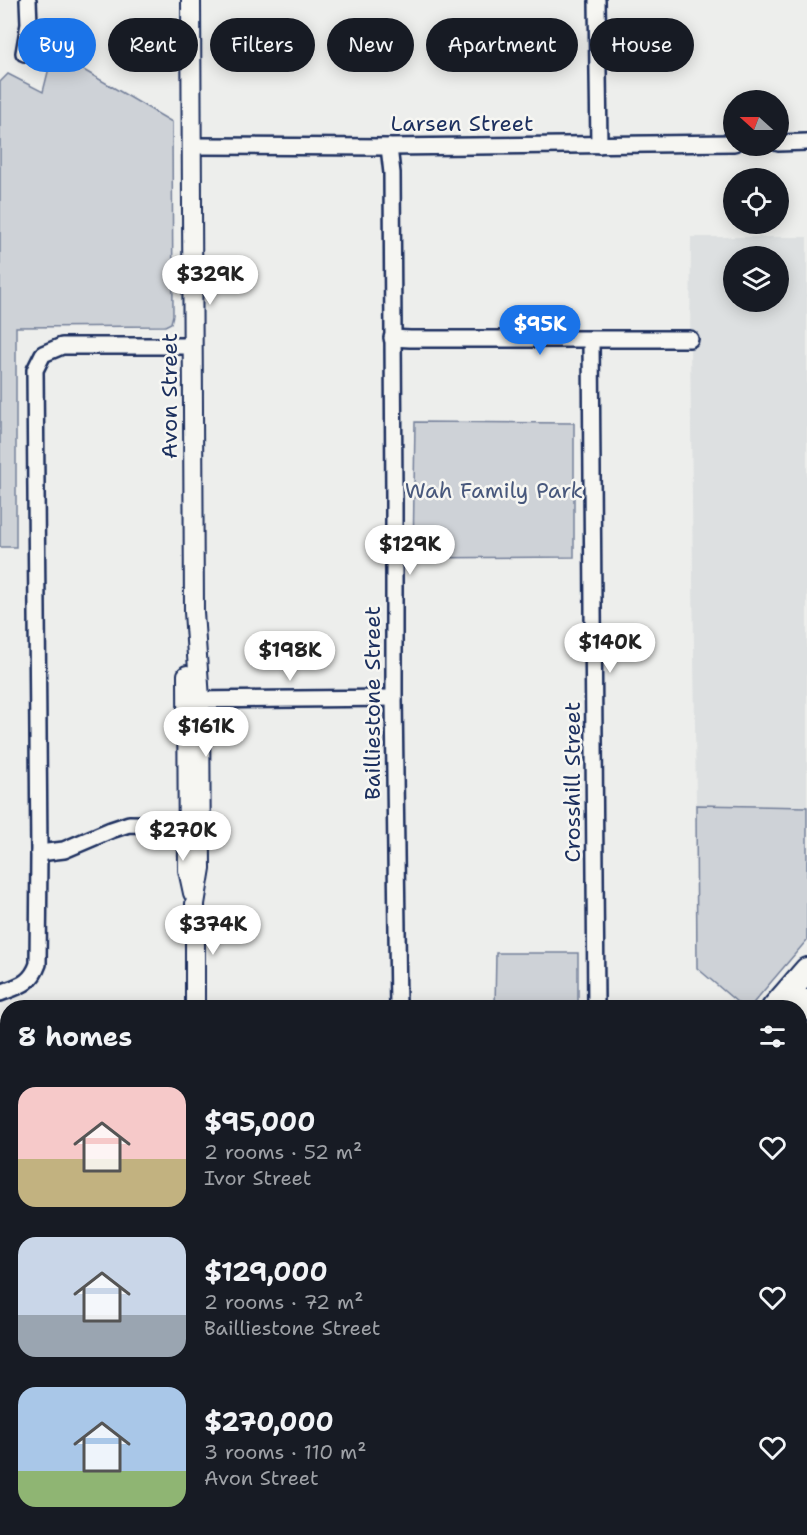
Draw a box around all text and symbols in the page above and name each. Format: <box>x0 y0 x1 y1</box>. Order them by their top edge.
chip: Buy <box>18 18 96 72</box>
chip: Rent <box>108 18 198 72</box>
chip: Filters <box>210 18 315 72</box>
chip: New <box>327 18 414 72</box>
chip: Apartment <box>426 18 578 72</box>
chip: House <box>590 18 694 72</box>
north arrow <box>723 90 789 156</box>
map controls <box>723 90 789 312</box>
street label: Larsen Street <box>390 109 534 138</box>
button: locate <box>723 168 789 234</box>
button: layers <box>723 246 789 312</box>
pin: $329K <box>168 255 252 306</box>
text: $329K <box>176 261 244 287</box>
pin: $95K <box>504 305 576 356</box>
text: $95K <box>513 311 567 337</box>
street label: Avon Street <box>155 333 184 459</box>
park label: Wah Family Park <box>405 476 583 505</box>
pin: $129K <box>368 525 452 576</box>
text: $129K <box>379 531 441 557</box>
street label: Bailliestone Street <box>358 606 387 800</box>
pin: $140K <box>568 623 652 674</box>
text: $140K <box>578 629 642 655</box>
pin: $198K <box>248 631 332 682</box>
text: $198K <box>258 637 322 663</box>
street label: Crosshill Street <box>558 702 587 862</box>
pin: $161K <box>164 707 248 758</box>
text: $161K <box>178 713 234 739</box>
pin: $270K <box>141 811 225 862</box>
text: $270K <box>149 817 217 843</box>
pin: $374K <box>171 905 255 956</box>
text: $374K <box>179 911 247 937</box>
text: 8 homes <box>18 1019 132 1054</box>
icon: filters <box>756 1020 789 1053</box>
text: $95,000 <box>204 1104 315 1139</box>
icon: home <box>66 1111 138 1183</box>
icon: heart <box>756 1131 789 1164</box>
text: 2 rooms · 52 m² <box>204 1139 362 1165</box>
text: Ivor Street <box>204 1165 311 1191</box>
text: $129,000 <box>204 1254 328 1289</box>
icon: home <box>66 1261 138 1333</box>
icon: heart <box>756 1281 789 1314</box>
text: 2 rooms · 72 m² <box>204 1289 363 1315</box>
text: Bailliestone Street <box>204 1315 381 1341</box>
text: $270,000 <box>204 1404 334 1439</box>
icon: home <box>66 1411 138 1483</box>
icon: heart <box>756 1431 789 1464</box>
text: 3 rooms · 110 m² <box>204 1439 367 1465</box>
text: Avon Street <box>204 1465 319 1491</box>

